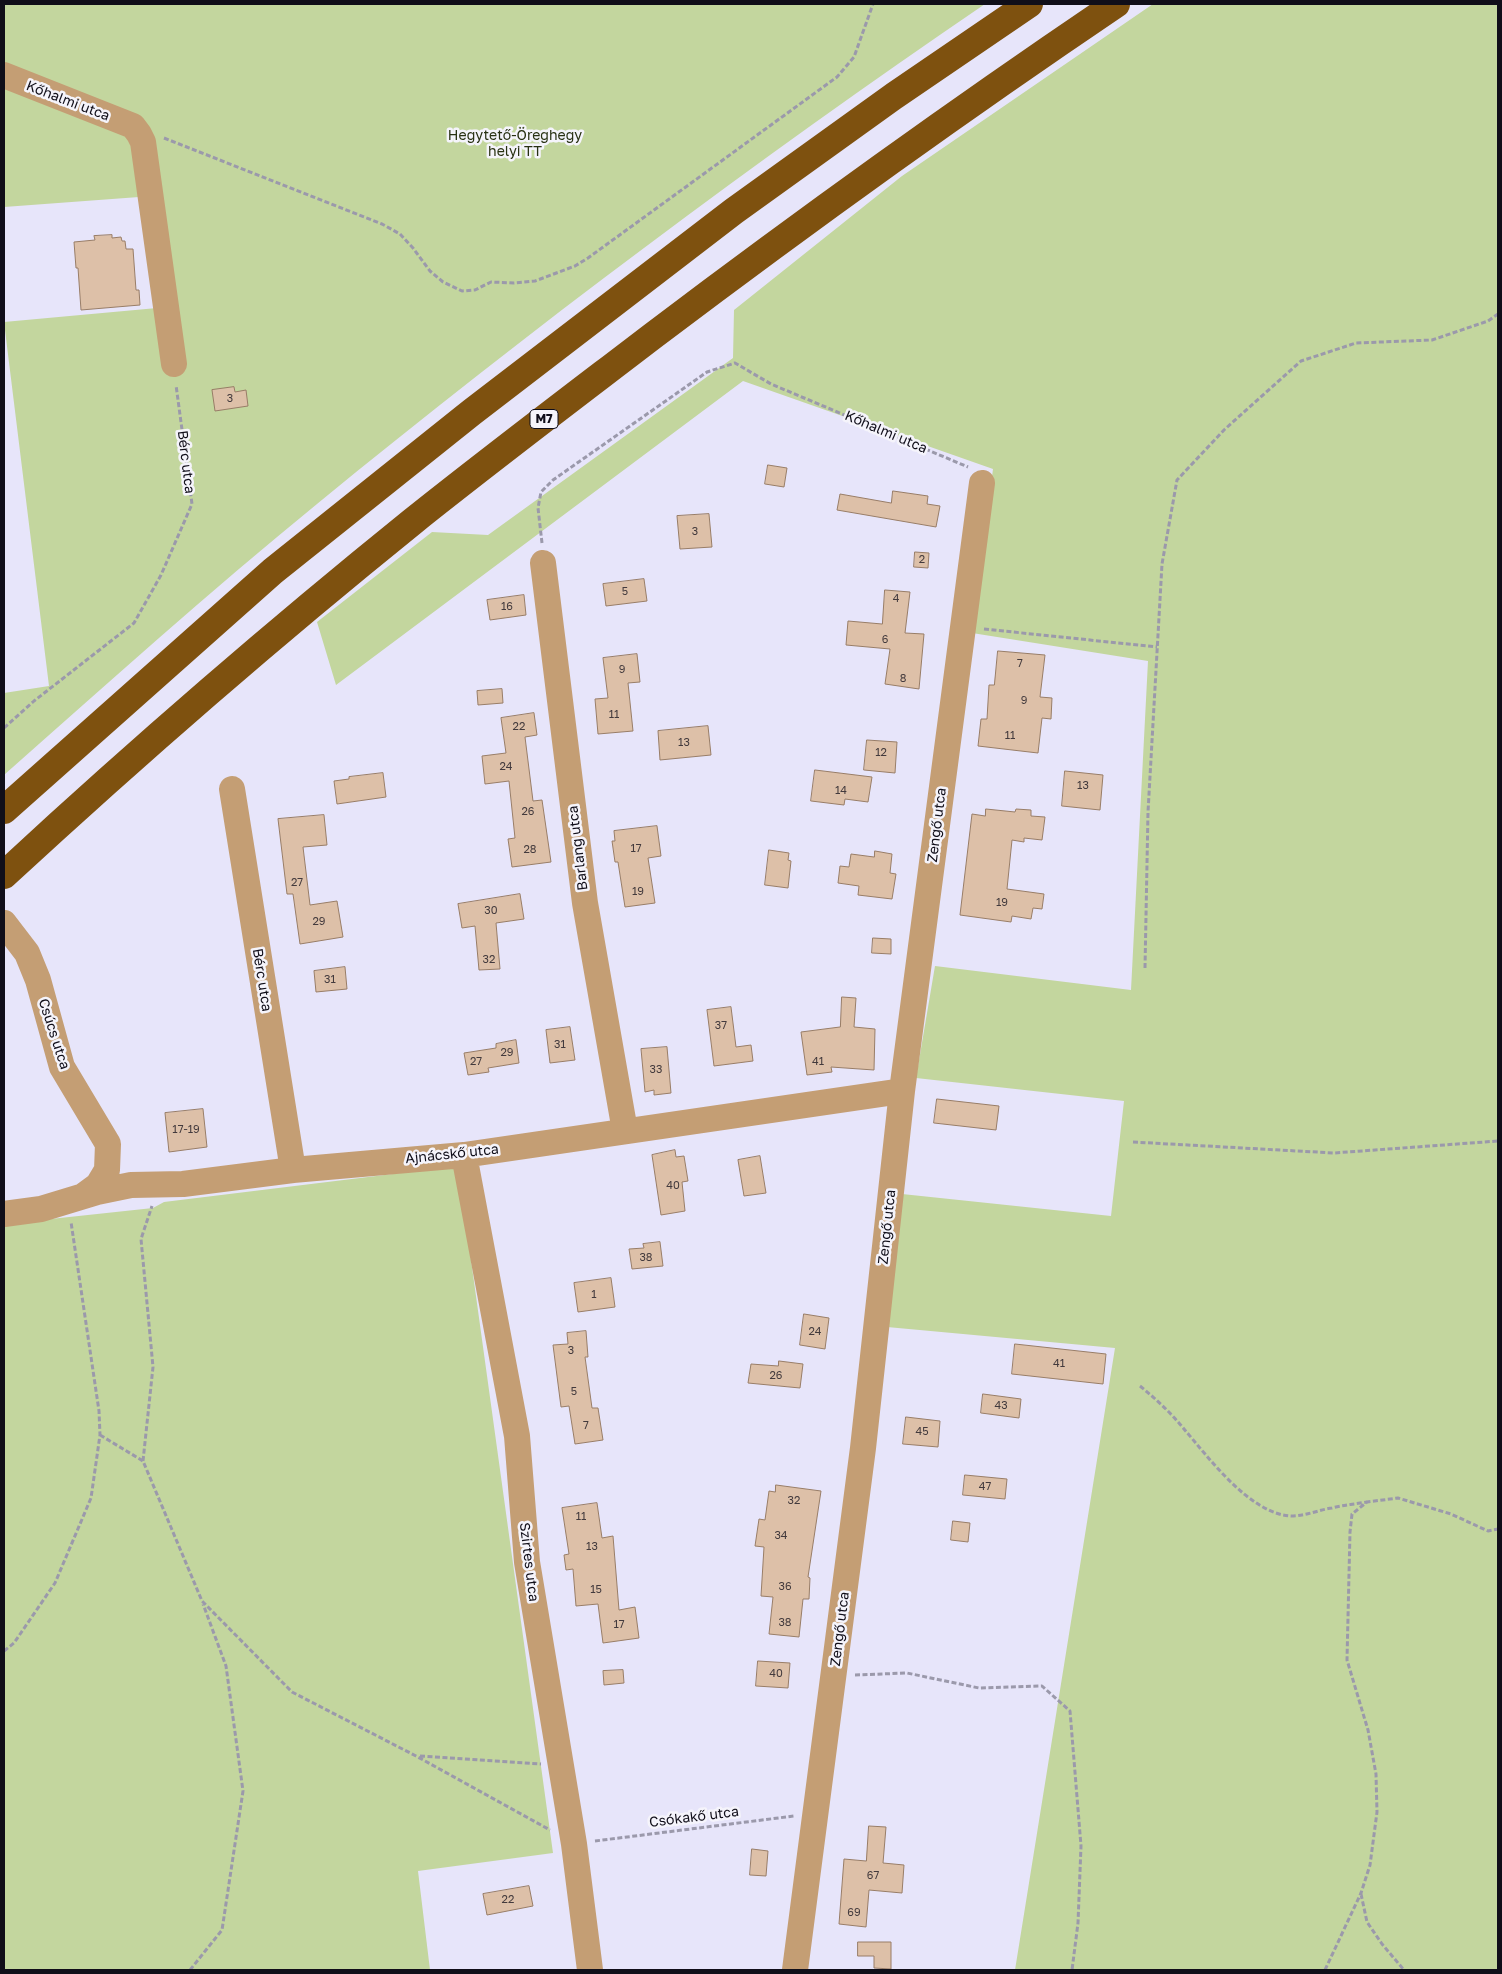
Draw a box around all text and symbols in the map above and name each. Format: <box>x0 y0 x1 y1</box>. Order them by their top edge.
street label: Kőhalmi utca <box>24 77 112 125</box>
park label: Hegytető-Öreghegy helyi TT <box>448 128 582 160</box>
house number: 3 <box>227 392 233 406</box>
street label: Kőhalmi utca <box>842 407 930 457</box>
road number: M7 <box>530 409 558 428</box>
street label: Bérc utca <box>174 429 198 495</box>
house number: 3 <box>692 525 698 539</box>
house number: 2 <box>919 553 925 567</box>
house number: 5 <box>622 585 628 599</box>
house number: 4 <box>893 592 899 606</box>
house number: 16 <box>501 600 513 614</box>
house number: 6 <box>882 633 888 647</box>
house number: 7 <box>1017 657 1023 671</box>
house number: 9 <box>619 663 625 677</box>
house number: 8 <box>900 672 906 686</box>
house number: 9 <box>1021 694 1027 708</box>
house number: 11 <box>609 708 619 722</box>
house number: 22 <box>513 720 525 734</box>
house number: 11 <box>1005 729 1015 743</box>
house number: 13 <box>678 736 690 750</box>
house number: 12 <box>875 746 887 760</box>
house number: 24 <box>499 760 513 774</box>
house number: 13 <box>1077 779 1089 793</box>
house number: 14 <box>835 784 847 798</box>
street label: Zengő utca <box>924 787 950 863</box>
house number: 26 <box>521 805 535 819</box>
street label: Barlang utca <box>564 805 592 891</box>
house number: 17 <box>630 842 642 856</box>
house number: 28 <box>523 843 537 857</box>
house number: 27 <box>291 876 303 890</box>
house number: 19 <box>632 885 644 899</box>
house number: 19 <box>996 896 1008 910</box>
house number: 30 <box>484 904 498 918</box>
house number: 29 <box>312 915 326 929</box>
street label: Bérc utca <box>249 947 275 1013</box>
house number: 32 <box>483 953 495 967</box>
house number: 31 <box>324 973 336 987</box>
street label: Csúcs utca <box>35 996 73 1072</box>
house number: 37 <box>715 1019 727 1033</box>
house number: 31 <box>554 1038 566 1052</box>
house number: 29 <box>500 1046 514 1060</box>
house number: 27 <box>470 1055 482 1069</box>
house number: 41 <box>812 1055 824 1069</box>
house number: 33 <box>650 1063 662 1077</box>
house number: 17-19 <box>172 1123 200 1137</box>
street label: Ajnácskő utca <box>404 1141 500 1167</box>
house number: 40 <box>666 1179 680 1193</box>
street label: Zengő utca <box>875 1189 899 1265</box>
house number: 38 <box>639 1251 653 1265</box>
house number: 1 <box>591 1288 597 1302</box>
house number: 24 <box>808 1325 822 1339</box>
house number: 3 <box>568 1344 574 1358</box>
house number: 41 <box>1053 1357 1065 1371</box>
house number: 26 <box>769 1369 783 1383</box>
house number: 5 <box>571 1385 577 1399</box>
house number: 43 <box>994 1399 1008 1413</box>
house number: 7 <box>583 1419 589 1433</box>
house number: 45 <box>915 1425 929 1439</box>
house number: 47 <box>979 1480 991 1494</box>
house number: 32 <box>788 1494 800 1508</box>
house number: 11 <box>576 1510 586 1524</box>
street label: Szirtes utca <box>516 1521 542 1603</box>
house number: 34 <box>774 1529 788 1543</box>
house number: 13 <box>586 1540 598 1554</box>
house number: 36 <box>778 1580 792 1594</box>
house number: 15 <box>590 1583 602 1597</box>
street label: Zengő utca <box>827 1591 853 1667</box>
house number: 38 <box>778 1616 792 1630</box>
house number: 17 <box>613 1618 625 1632</box>
house number: 40 <box>769 1667 783 1681</box>
street label: Csókakő utca <box>648 1803 740 1831</box>
house number: 67 <box>867 1869 879 1883</box>
house number: 22 <box>502 1893 514 1907</box>
house number: 69 <box>847 1906 861 1920</box>

